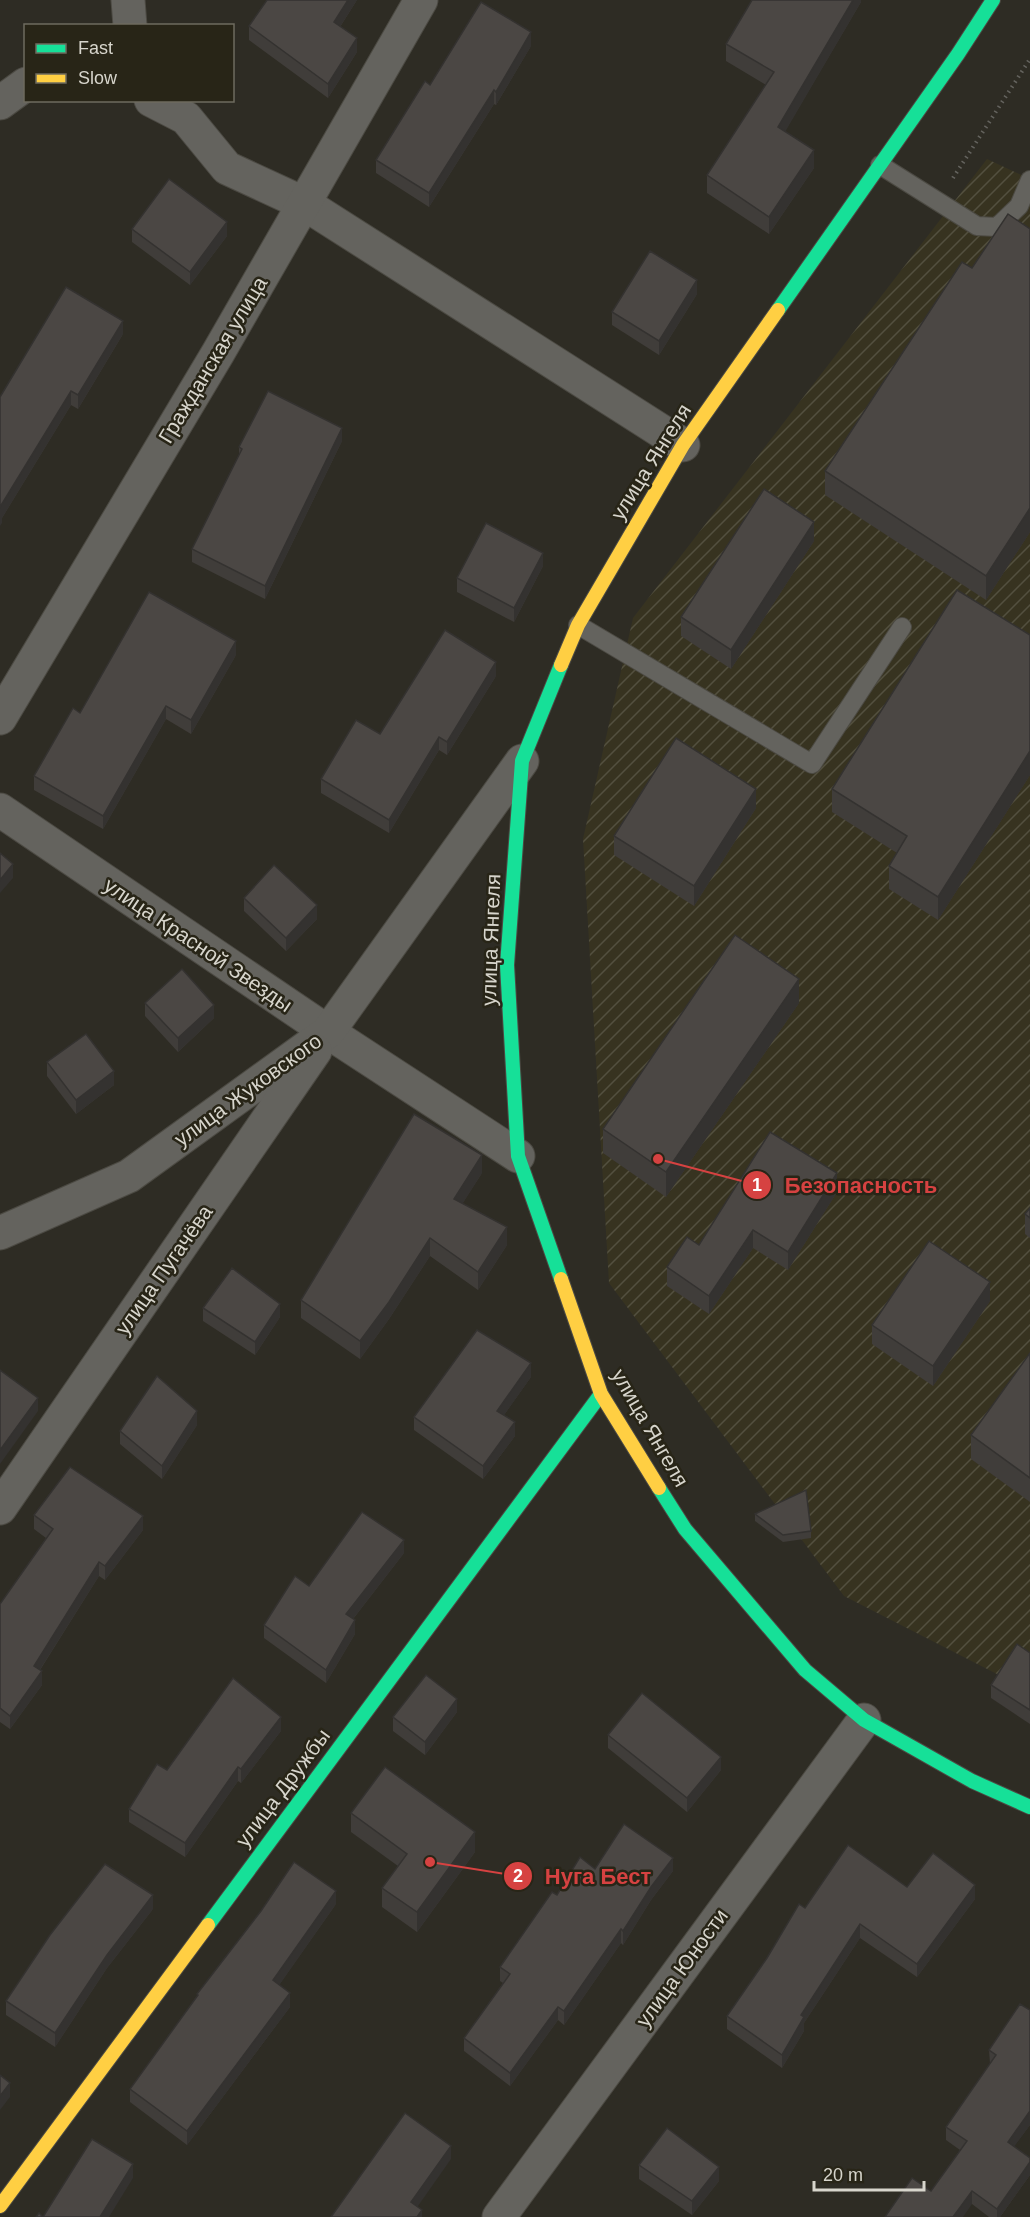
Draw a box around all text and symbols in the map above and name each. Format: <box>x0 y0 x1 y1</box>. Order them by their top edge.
legend <box>24 24 234 102</box>
text: Fast <box>78 38 113 58</box>
text: Slow <box>78 68 118 88</box>
street label: Гражданская улица <box>154 272 271 447</box>
street label: улица Янгеля <box>606 400 695 524</box>
street label: улица Красной Звезды <box>100 873 297 1016</box>
street label: улица Янгеля <box>477 874 504 1006</box>
street label: улица Жуковского <box>170 1029 326 1151</box>
callout: Безопасность <box>742 1165 949 1205</box>
text: Безопасность <box>785 1173 937 1198</box>
text: 1 <box>752 1175 762 1195</box>
street label: улица Пугачёва <box>110 1200 217 1339</box>
street label: улица Янгеля <box>607 1365 693 1491</box>
street label: улица Дружбы <box>231 1724 334 1851</box>
callout: Нуга Бест <box>503 1856 663 1896</box>
text: Нуга Бест <box>545 1864 651 1889</box>
text: 2 <box>513 1866 523 1886</box>
street label: улица Юности <box>631 1904 732 2031</box>
scale bar <box>814 2154 924 2192</box>
text: 20 m <box>823 2165 863 2185</box>

